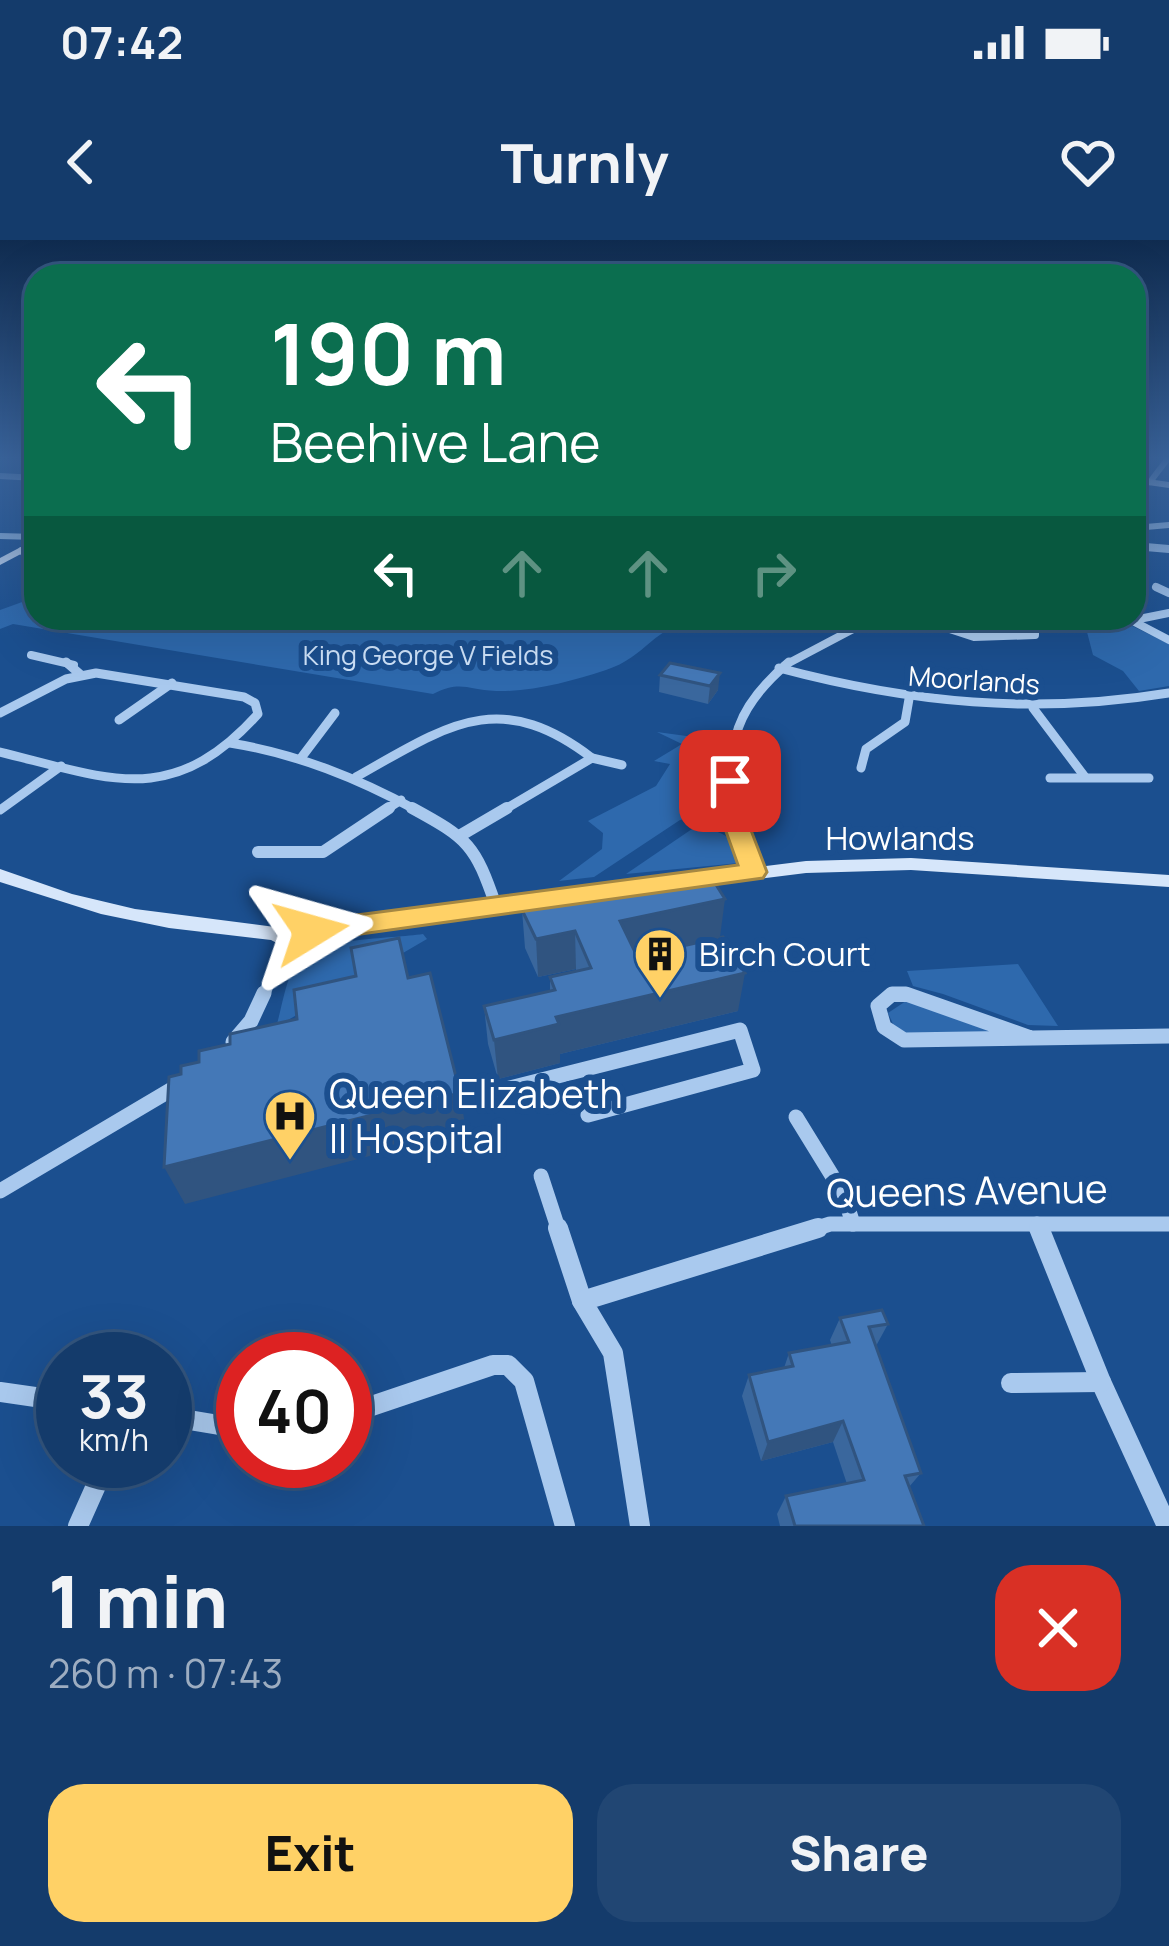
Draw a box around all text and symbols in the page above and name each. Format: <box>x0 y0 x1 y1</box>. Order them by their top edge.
text: 07:42 <box>60 11 183 73</box>
text: Turnly <box>501 125 668 199</box>
icon: back <box>48 129 114 195</box>
icon: heart <box>1055 129 1121 195</box>
text: 190 m <box>270 295 507 410</box>
icon: left <box>72 312 228 468</box>
text: Beehive Lane <box>270 404 601 478</box>
icon: left <box>363 540 429 606</box>
icon: ahead <box>489 540 555 606</box>
icon: ahead <box>615 540 681 606</box>
icon: right <box>741 540 807 606</box>
park label: King George V Fields <box>303 636 553 673</box>
street label: Moorlands <box>907 656 1041 703</box>
pin <box>679 730 781 832</box>
icon: arrive <box>697 748 763 814</box>
street label: Howlands <box>825 815 975 860</box>
position arrow <box>248 868 374 994</box>
building icon: Birch Court <box>632 926 688 1000</box>
place label: Birch Court <box>699 931 871 976</box>
place label: Queen Elizabeth II Hospital <box>329 1066 623 1165</box>
hospital icon: Queen Elizabeth II Hospital <box>262 1088 318 1162</box>
street label: Queens Avenue <box>826 1161 1108 1219</box>
speed limit sign: 40 <box>216 1332 372 1488</box>
text: 33 <box>79 1354 149 1436</box>
text: km/h <box>79 1419 149 1460</box>
text: 1 min <box>48 1551 228 1650</box>
button: close <box>995 1565 1121 1691</box>
text: 260 m · 07:43 <box>48 1646 283 1700</box>
button: Exit <box>48 1784 573 1922</box>
button: Share <box>597 1784 1121 1922</box>

